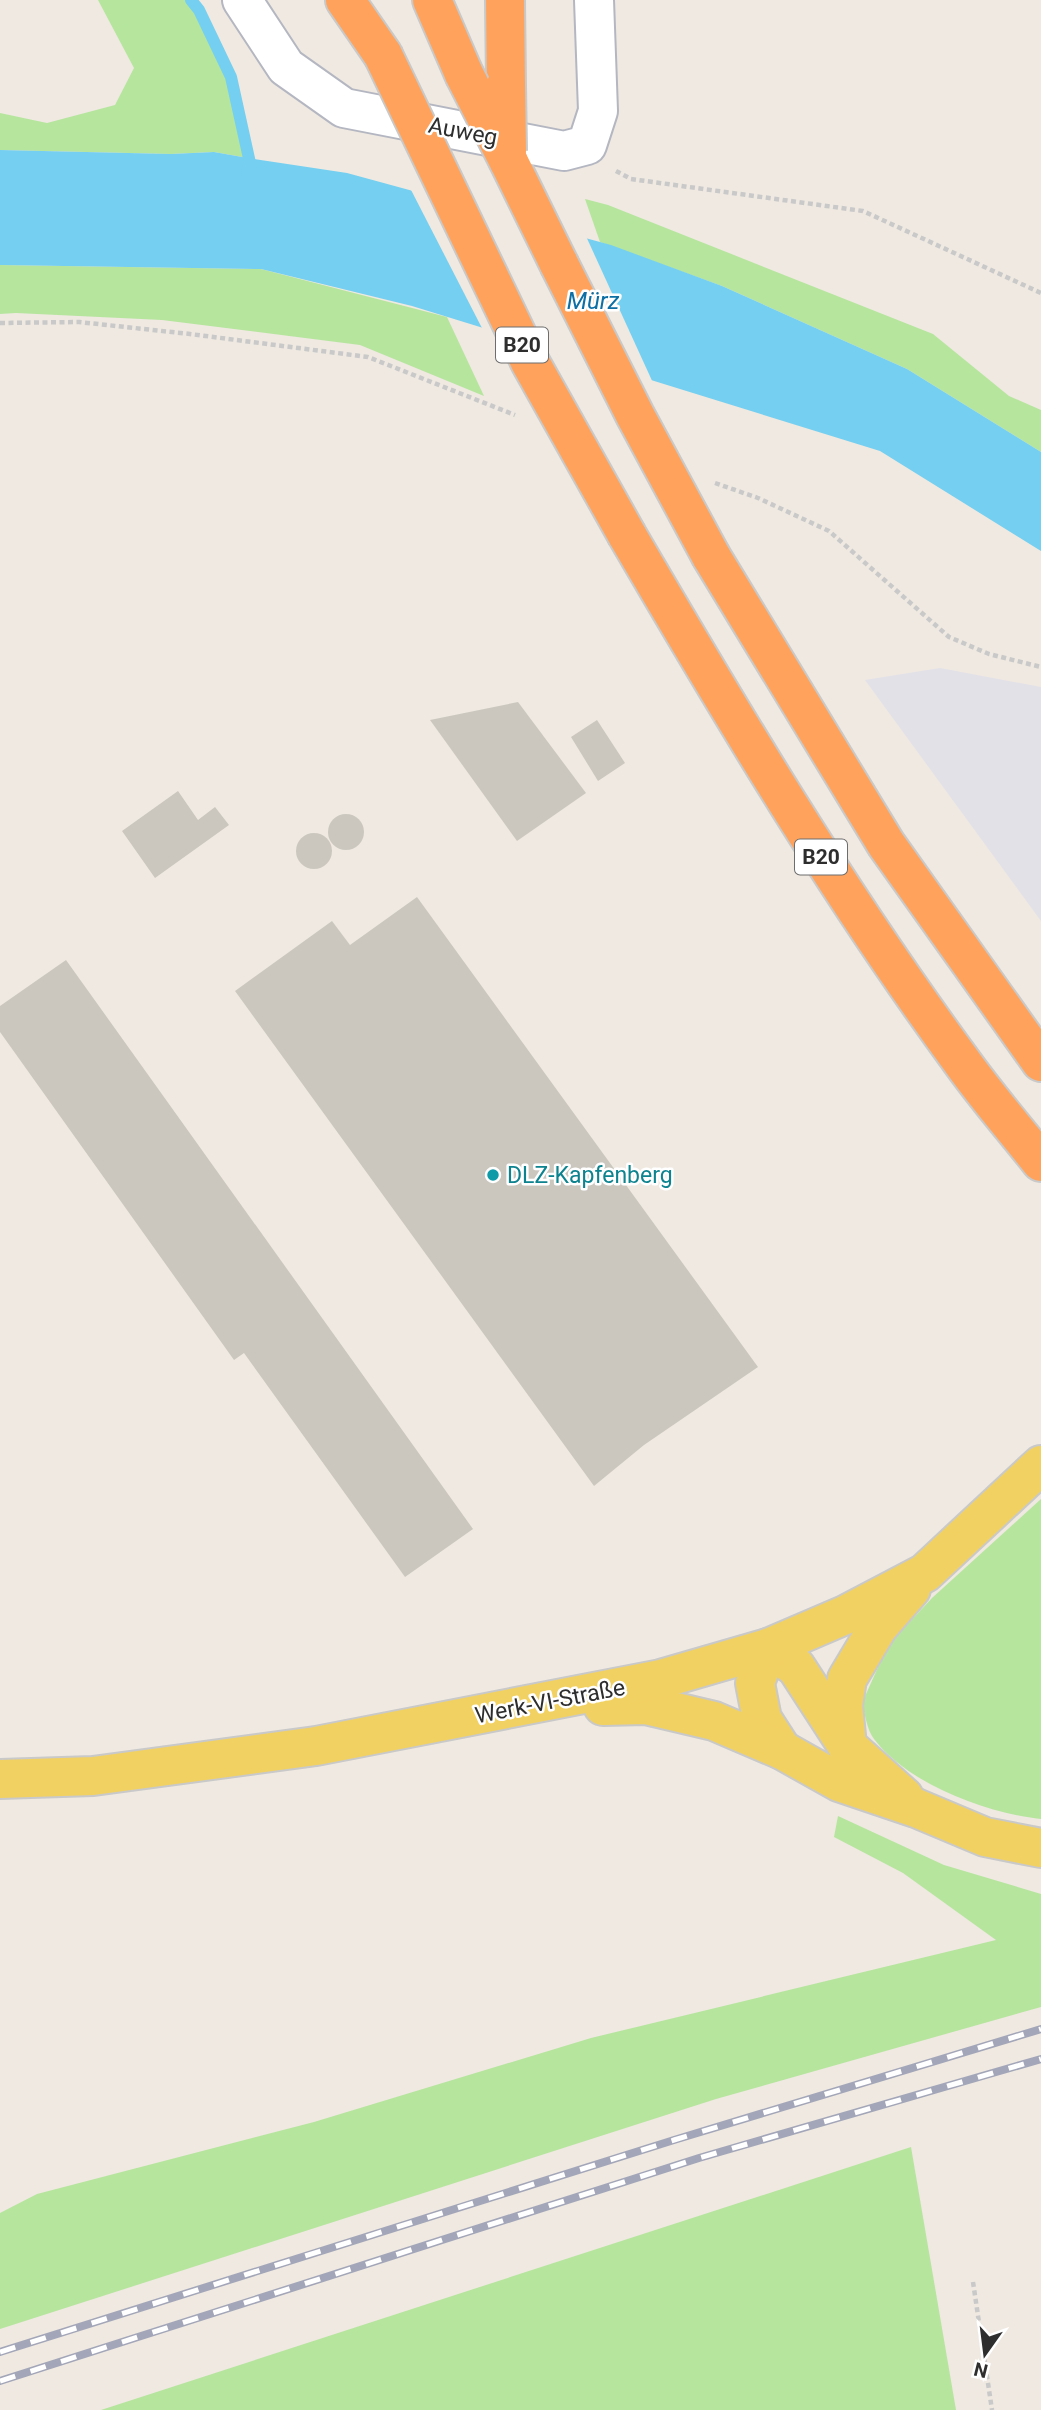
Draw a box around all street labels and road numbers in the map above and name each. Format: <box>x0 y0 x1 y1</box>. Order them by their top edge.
street label: Auweg <box>426 112 500 151</box>
road number: B20 <box>496 328 548 362</box>
road number: B20 <box>795 840 847 874</box>
street label: Werk-VI-Straße <box>473 1674 627 1729</box>

